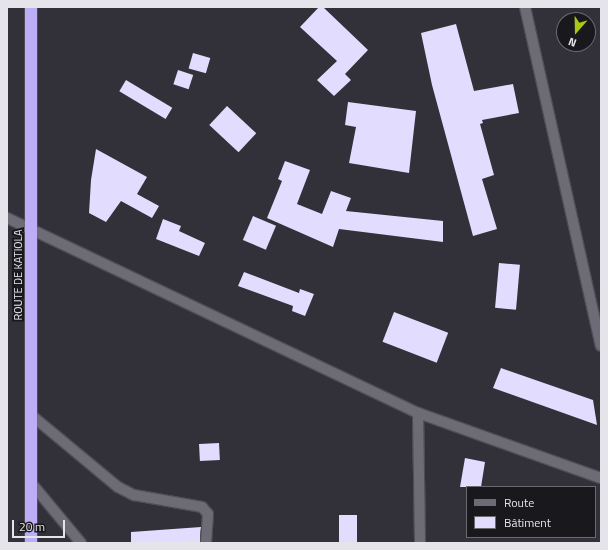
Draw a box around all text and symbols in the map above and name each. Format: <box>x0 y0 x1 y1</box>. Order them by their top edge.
north arrow <box>556 12 596 52</box>
text: N <box>566 34 579 51</box>
street label: ROUTE DE KATIOLA <box>11 230 25 320</box>
legend <box>466 486 596 538</box>
text: Route <box>504 493 534 512</box>
scale bar <box>14 512 67 538</box>
text: Bâtiment <box>504 513 551 532</box>
text: 20 m <box>19 517 45 536</box>

